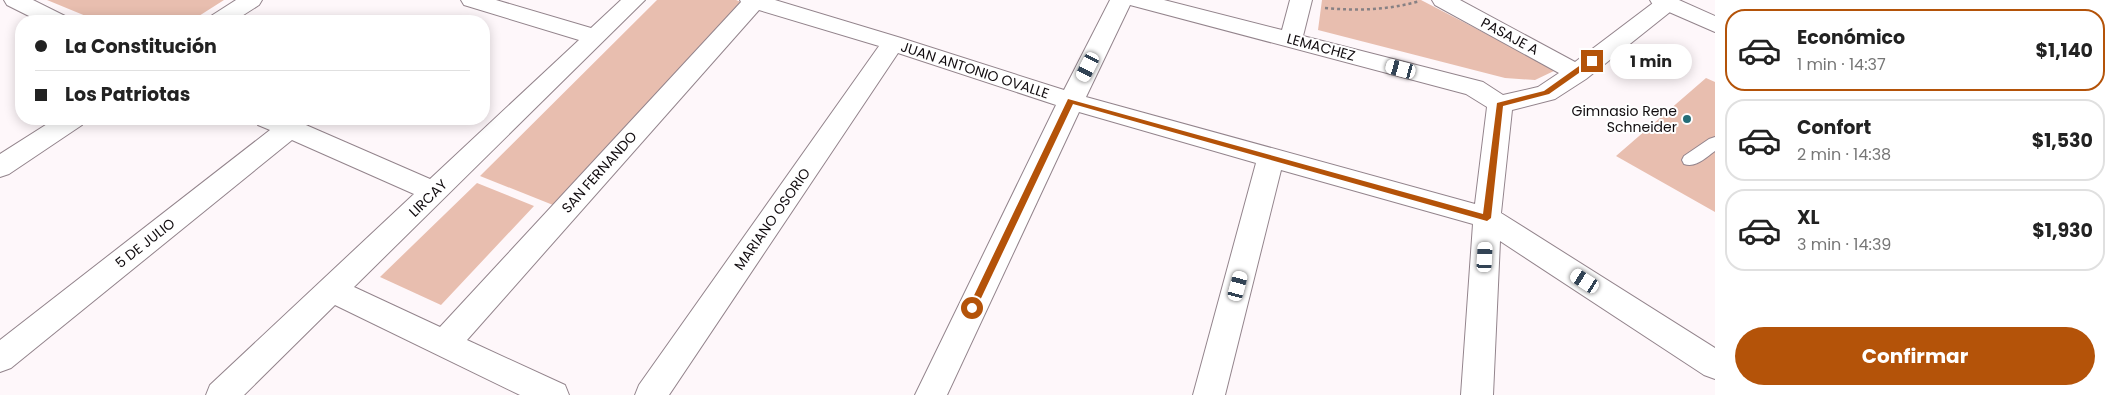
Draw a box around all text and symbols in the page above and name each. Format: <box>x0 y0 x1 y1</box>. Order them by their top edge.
street label: PASAJE A <box>1477 12 1543 60</box>
text: Económico <box>1797 24 1905 51</box>
street label: LEMACHEZ <box>1285 28 1357 66</box>
icon: car <box>1737 28 1782 73</box>
text: La Constitución <box>65 33 217 60</box>
street label: JUAN ANTONIO OVALLE <box>898 37 1052 103</box>
text: $1,140 <box>2036 37 2093 64</box>
callout: 1 min <box>1610 44 1692 78</box>
car <box>1074 50 1101 84</box>
route end <box>1581 50 1603 72</box>
text: 1 min <box>1630 50 1672 73</box>
text: 1 min · 14:37 <box>1797 53 1886 76</box>
car <box>1384 58 1417 80</box>
text: Los Patriotas <box>65 81 190 108</box>
place label: Gimnasio Rene Schneider <box>1572 101 1677 137</box>
marker: Gimnasio Rene Schneider <box>1681 113 1693 125</box>
text: Confort <box>1797 114 1871 141</box>
icon: car <box>1737 118 1782 163</box>
street label: SAN FERNANDO <box>557 127 641 217</box>
text: $1,530 <box>2032 127 2093 154</box>
text: 2 min · 14:38 <box>1797 143 1891 166</box>
street label: MARIANO OSORIO <box>729 164 815 274</box>
street label: LIRCAY <box>404 175 452 221</box>
text: XL <box>1797 204 1820 231</box>
icon: car <box>1737 208 1782 253</box>
street label: 5 DE JULIO <box>111 213 179 273</box>
text: $1,930 <box>2032 217 2093 244</box>
text: 3 min · 14:39 <box>1797 233 1891 256</box>
car <box>1476 242 1493 272</box>
car <box>1568 267 1601 295</box>
car <box>1226 270 1249 302</box>
route start <box>961 297 983 319</box>
button: Confirmar <box>1735 327 2095 385</box>

